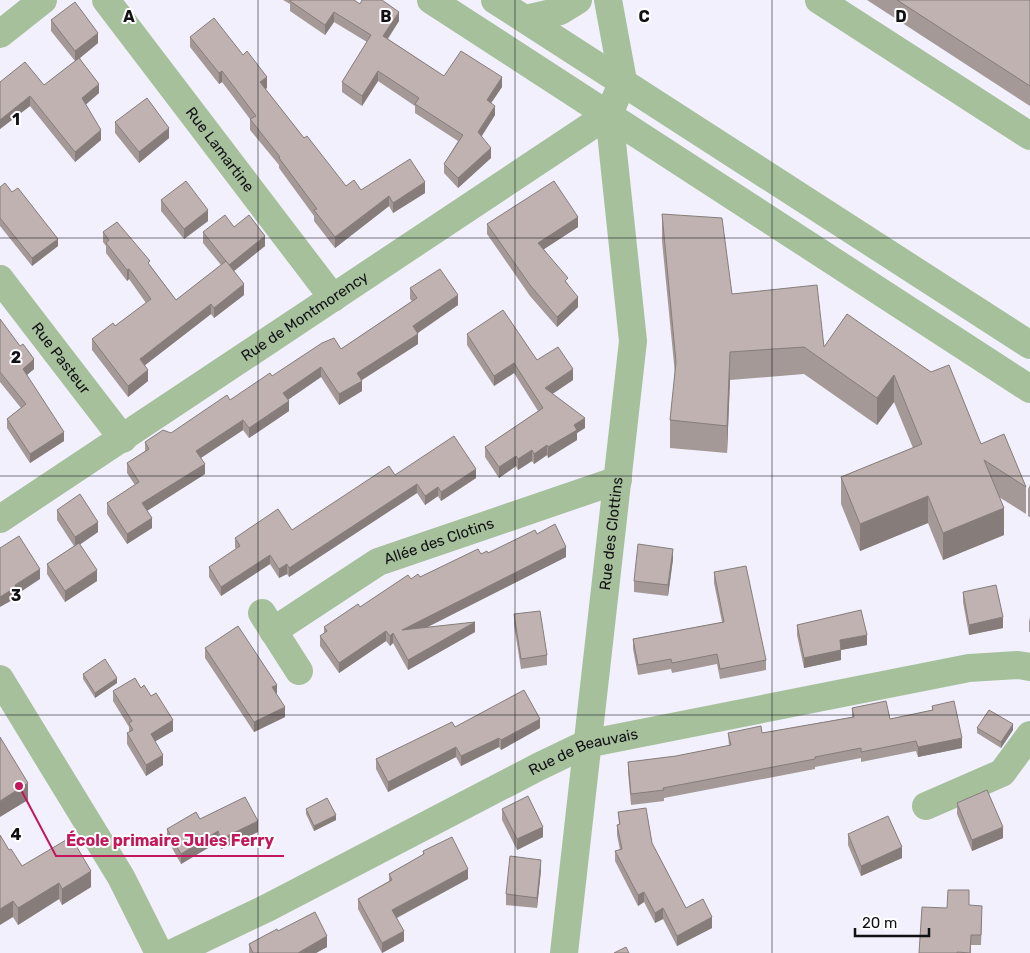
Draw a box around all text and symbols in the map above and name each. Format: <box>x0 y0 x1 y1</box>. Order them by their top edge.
text: A <box>123 7 135 26</box>
text: B <box>380 7 392 26</box>
text: C <box>638 7 650 26</box>
text: D <box>895 7 907 26</box>
street label: Rue Lamartine <box>182 104 258 196</box>
text: 1 <box>12 110 20 129</box>
street label: Rue de Montmorency <box>238 268 372 365</box>
street label: Rue Pasteur <box>28 319 94 398</box>
text: 2 <box>11 348 21 367</box>
street label: Rue des Clottins <box>596 476 627 591</box>
street label: Allée des Clotins <box>382 514 497 568</box>
text: 3 <box>11 586 21 605</box>
street label: Rue de Beauvais <box>526 725 640 779</box>
text: 4 <box>11 825 22 844</box>
callout: École primaire Jules Ferry <box>56 825 284 856</box>
text: École primaire Jules Ferry <box>66 830 275 850</box>
scale bar <box>855 906 929 938</box>
text: 20 m <box>862 914 897 932</box>

